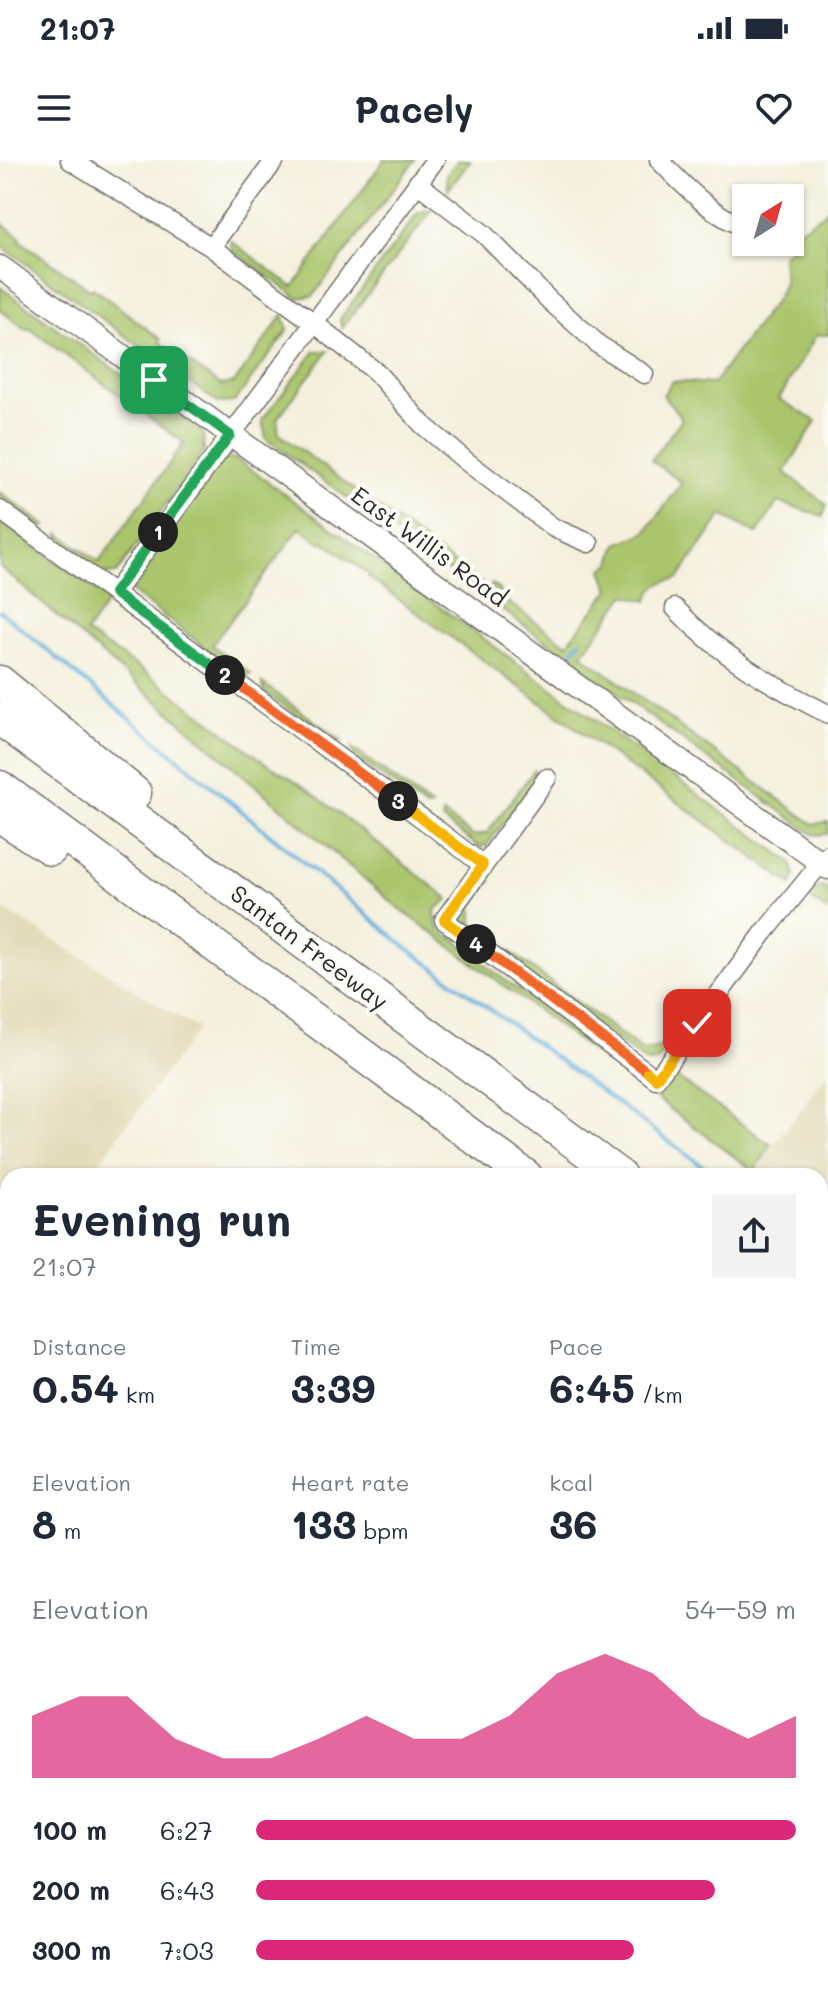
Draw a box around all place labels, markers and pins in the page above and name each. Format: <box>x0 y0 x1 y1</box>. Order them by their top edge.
pin <box>120 346 188 414</box>
pin: 1 <box>138 512 178 552</box>
pin: 2 <box>205 655 245 695</box>
pin: 3 <box>378 781 418 821</box>
pin: 4 <box>456 924 496 964</box>
pin <box>663 989 731 1057</box>

